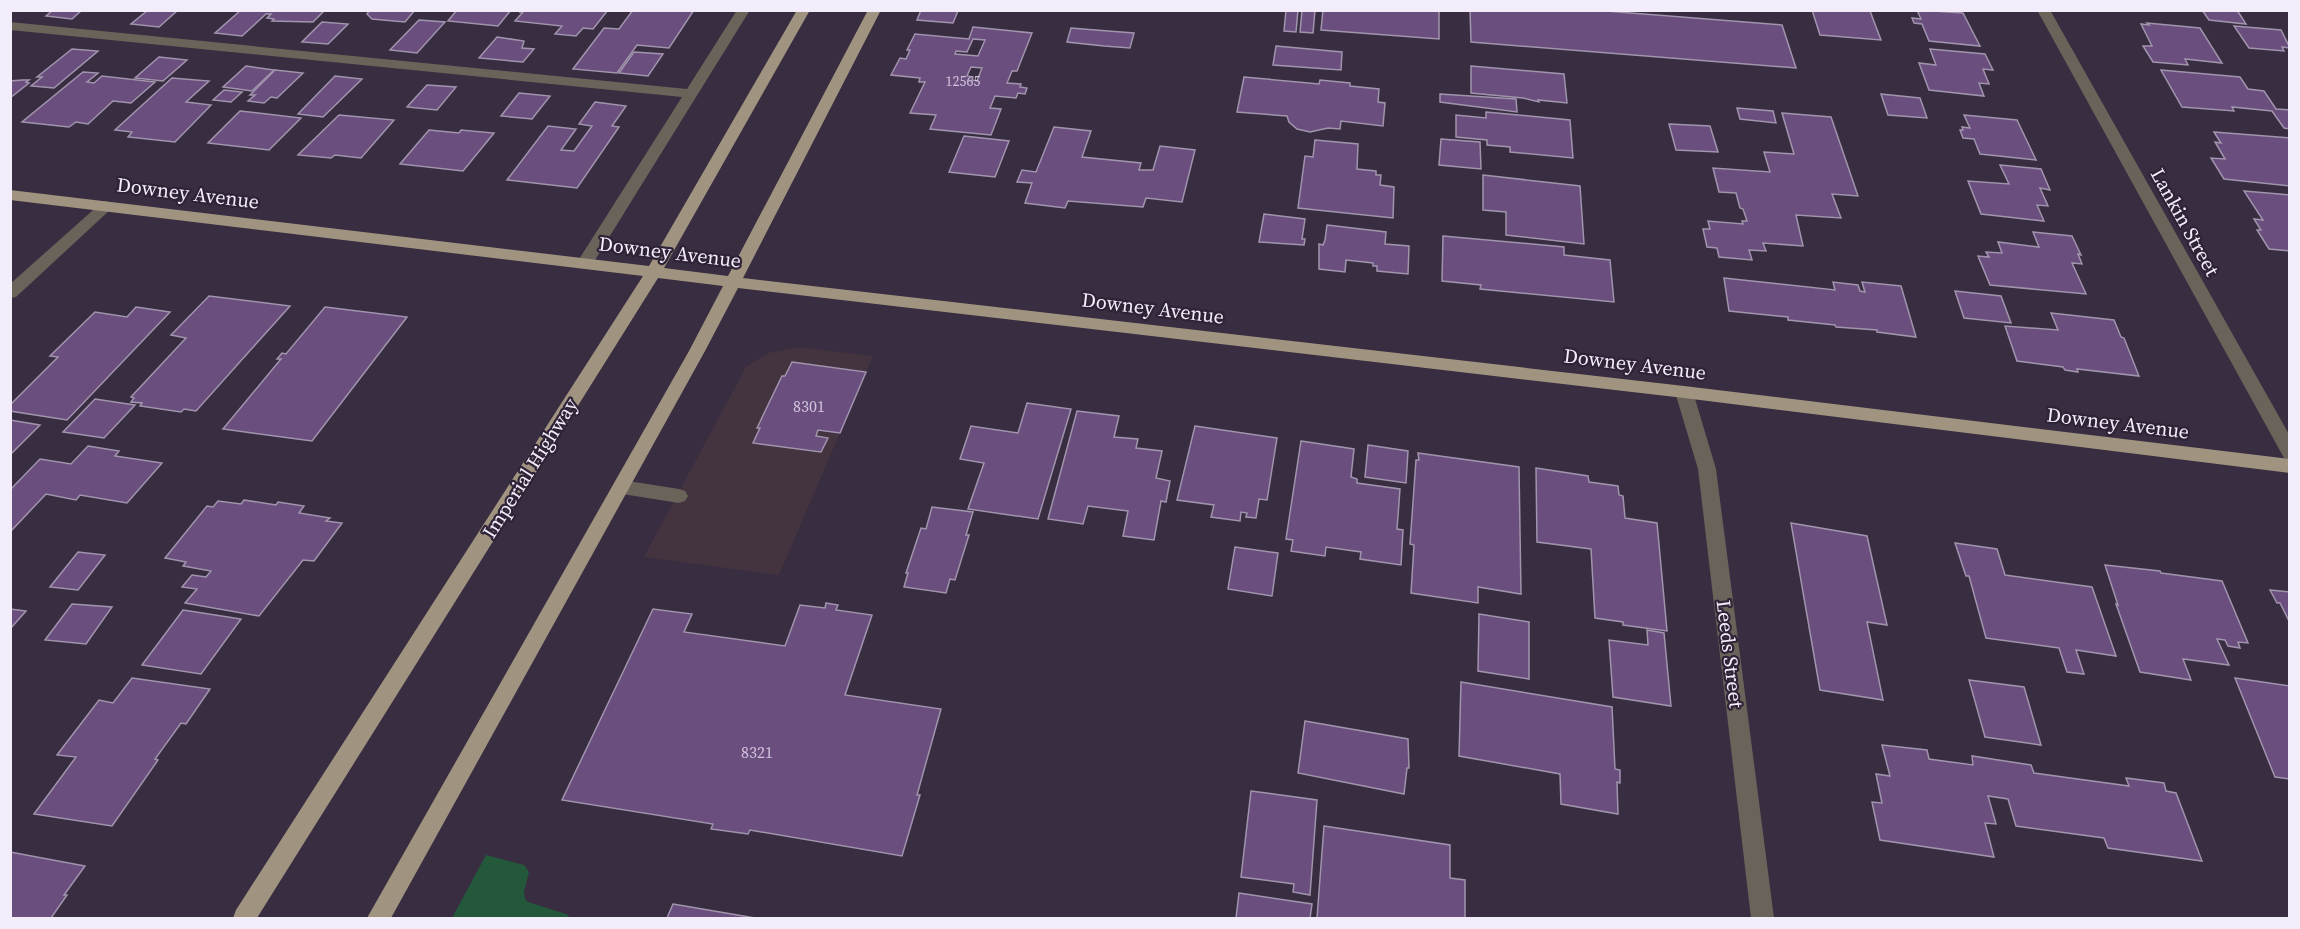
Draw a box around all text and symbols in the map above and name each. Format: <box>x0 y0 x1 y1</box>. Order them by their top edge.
house number: 12565 <box>946 71 981 91</box>
street label: Lankin Street <box>2144 163 2226 281</box>
street label: Downey Avenue <box>115 170 261 216</box>
street label: Downey Avenue <box>597 229 743 275</box>
street label: Downey Avenue <box>1080 285 1226 331</box>
street label: Downey Avenue <box>1562 341 1708 387</box>
street label: Imperial Highway <box>476 392 585 544</box>
house number: 8301 <box>793 395 825 417</box>
street label: Downey Avenue <box>2045 400 2191 446</box>
street label: Leeds Street <box>1709 598 1751 710</box>
house number: 8321 <box>741 741 773 763</box>

